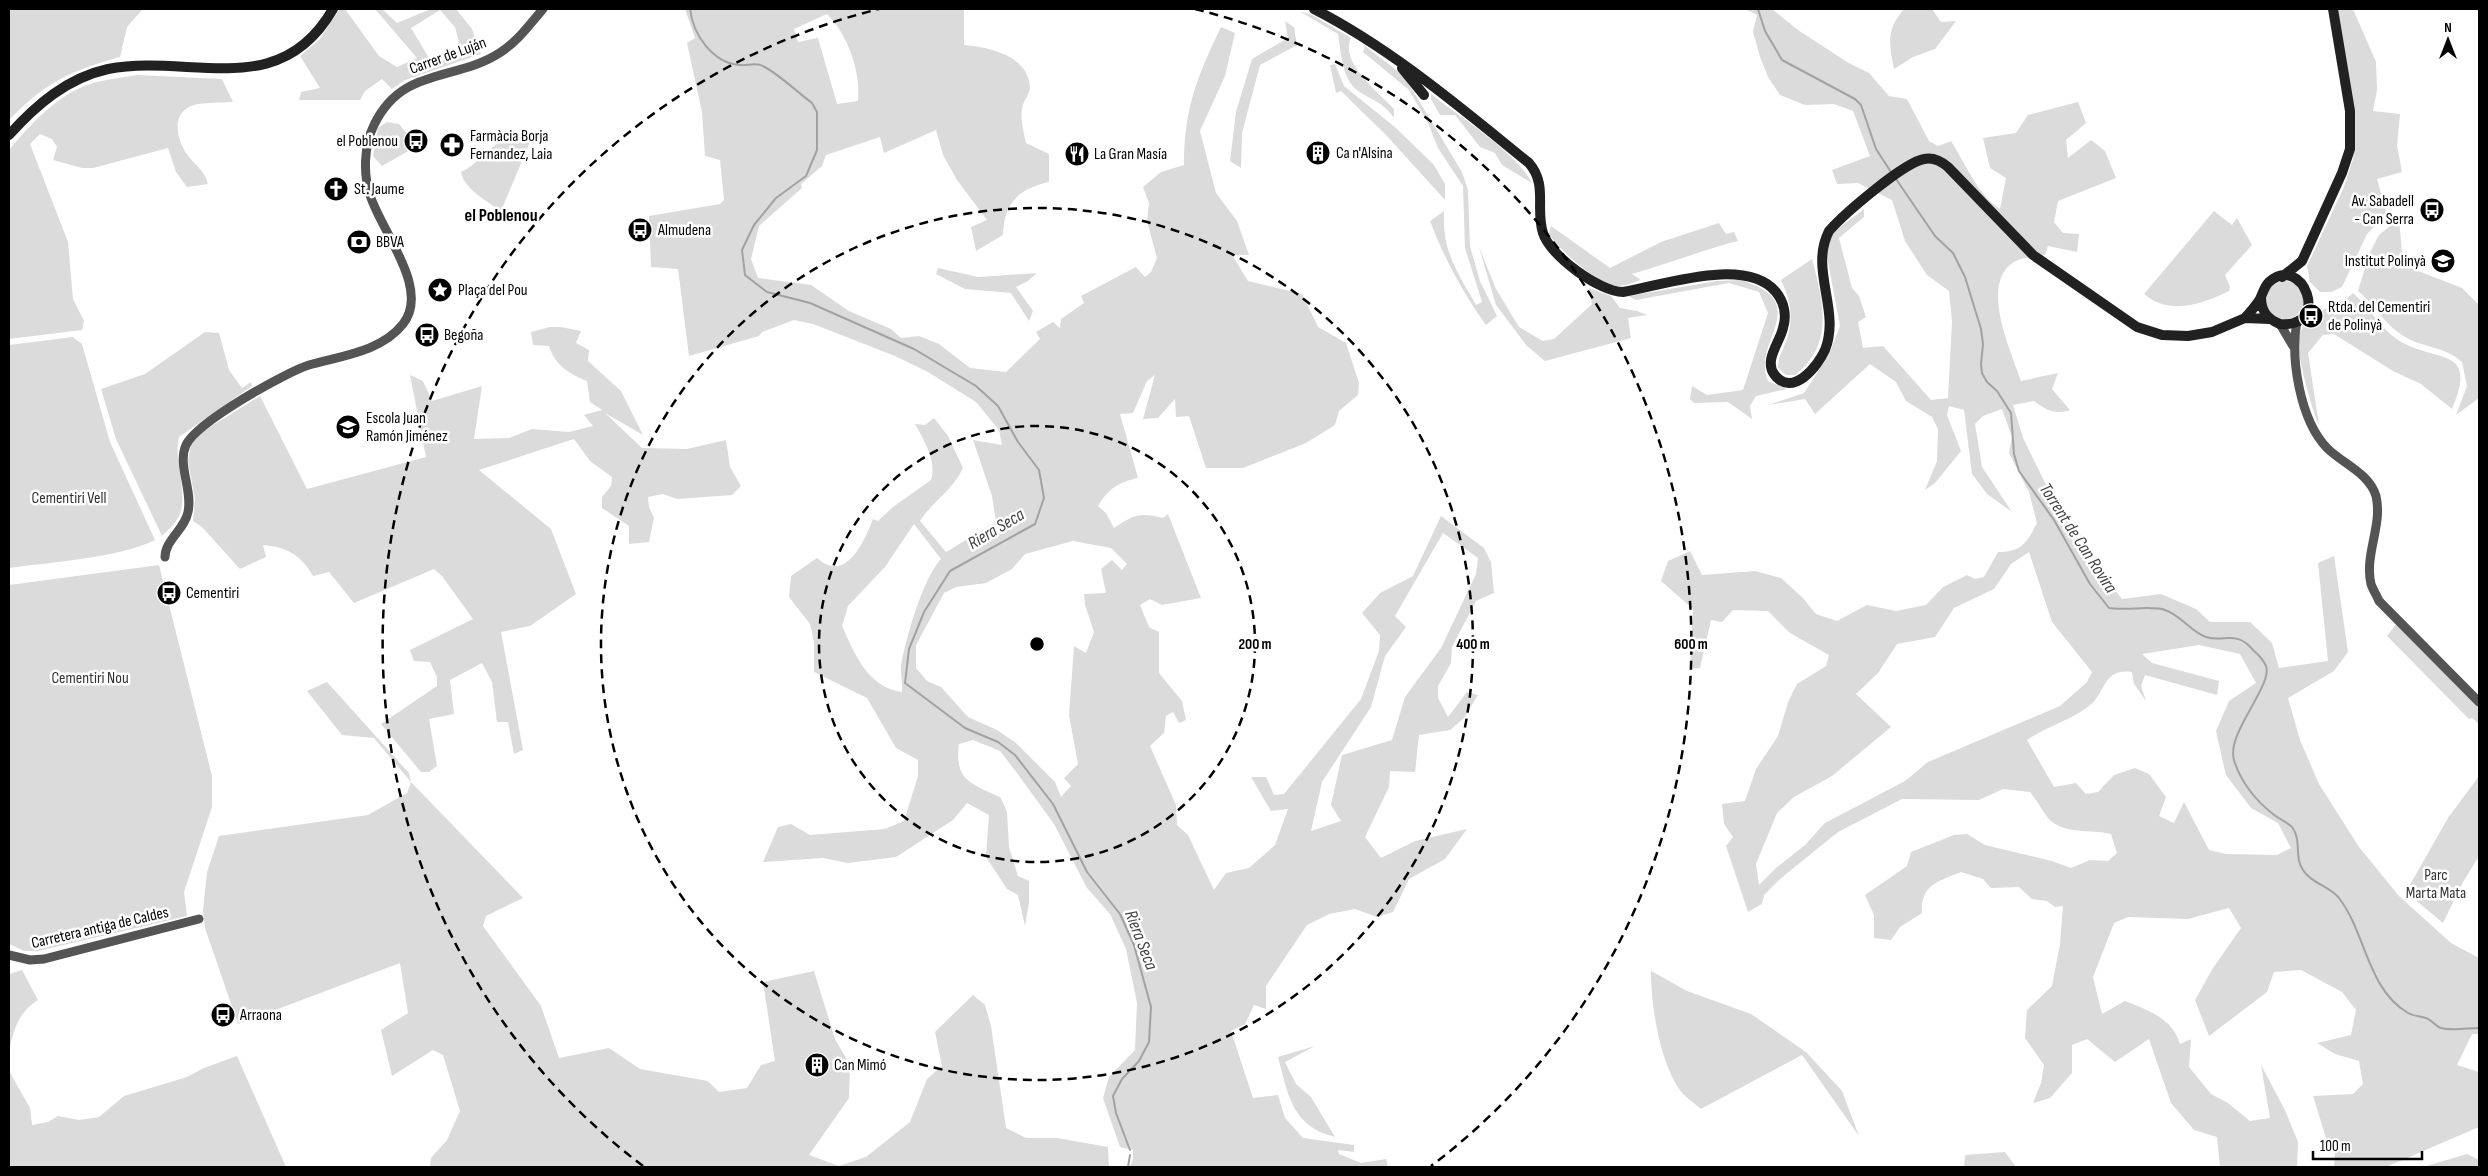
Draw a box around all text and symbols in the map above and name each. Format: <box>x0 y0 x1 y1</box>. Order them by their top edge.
north arrow <box>2423 15 2473 65</box>
text: N <box>2444 19 2452 36</box>
street label: Carrer de Luján <box>407 33 489 79</box>
place label: Farmàcia Borja Fernandez, Laia <box>470 127 552 164</box>
bus stop icon: el Poblenou <box>403 128 429 154</box>
place label: el Poblenou <box>336 132 398 151</box>
pharmacy icon: Farmàcia Borja Fernandez, Laia <box>439 132 465 158</box>
building icon: Ca n'Alsina <box>1305 140 1331 166</box>
restaurant icon: La Gran Masía <box>1064 141 1090 167</box>
place label: Ca n'Alsina <box>1336 144 1393 163</box>
place label: La Gran Masía <box>1094 145 1167 164</box>
church icon: St. Jaume <box>323 176 349 202</box>
place label: St. Jaume <box>354 180 404 199</box>
place label: Av. Sabadell - Can Serra <box>2351 192 2414 229</box>
bus stop icon: Av. Sabadell - Can Serra <box>2419 197 2445 223</box>
district label: el Poblenou <box>464 205 538 226</box>
bus stop icon: Almudena <box>627 217 653 243</box>
place label: Almudena <box>657 221 711 240</box>
bank icon: BBVA <box>346 229 372 255</box>
place label: BBVA <box>376 233 404 252</box>
school or university icon: Institut Polinyà <box>2430 248 2456 274</box>
place label: Institut Polinyà <box>2345 252 2426 271</box>
place icon: Plaça del Pou <box>427 277 453 303</box>
place label: Plaça del Pou <box>458 281 528 300</box>
place label: Rtda. del Cementiri de Polinyà <box>2328 298 2430 335</box>
bus stop icon: Rtda. del Cementiri de Polinyà <box>2298 303 2324 329</box>
bus stop icon: Begoña <box>414 322 440 348</box>
place label: Begoña <box>444 326 484 345</box>
place label: Escola Juan Ramón Jiménez <box>366 409 448 446</box>
school or university icon: Escola Juan Ramón Jiménez <box>335 414 361 440</box>
water label: Torrent de Can Rovira <box>2035 479 2122 597</box>
park label: Cementiri Vell <box>32 489 106 508</box>
water label: Riera Seca <box>964 504 1029 554</box>
bus stop icon: Cementiri <box>156 580 182 606</box>
place label: Cementiri <box>186 584 239 603</box>
centre of rings <box>1028 635 1046 653</box>
text: 200 m <box>1238 635 1272 654</box>
text: 400 m <box>1456 635 1490 654</box>
text: 600 m <box>1674 635 1708 654</box>
park label: Cementiri Nou <box>51 669 129 688</box>
park label: Parc Marta Mata <box>2406 866 2466 903</box>
street label: Carretera antiga de Caldes <box>30 903 171 953</box>
water label: Riera Seca <box>1120 907 1162 973</box>
bus stop icon: Arraona <box>210 1002 236 1028</box>
place label: Arraona <box>239 1006 282 1025</box>
building icon: Can Mimó <box>804 1052 830 1078</box>
place label: Can Mimó <box>834 1056 886 1075</box>
scale bar <box>2313 1128 2422 1160</box>
text: 100 m <box>2320 1137 2351 1156</box>

